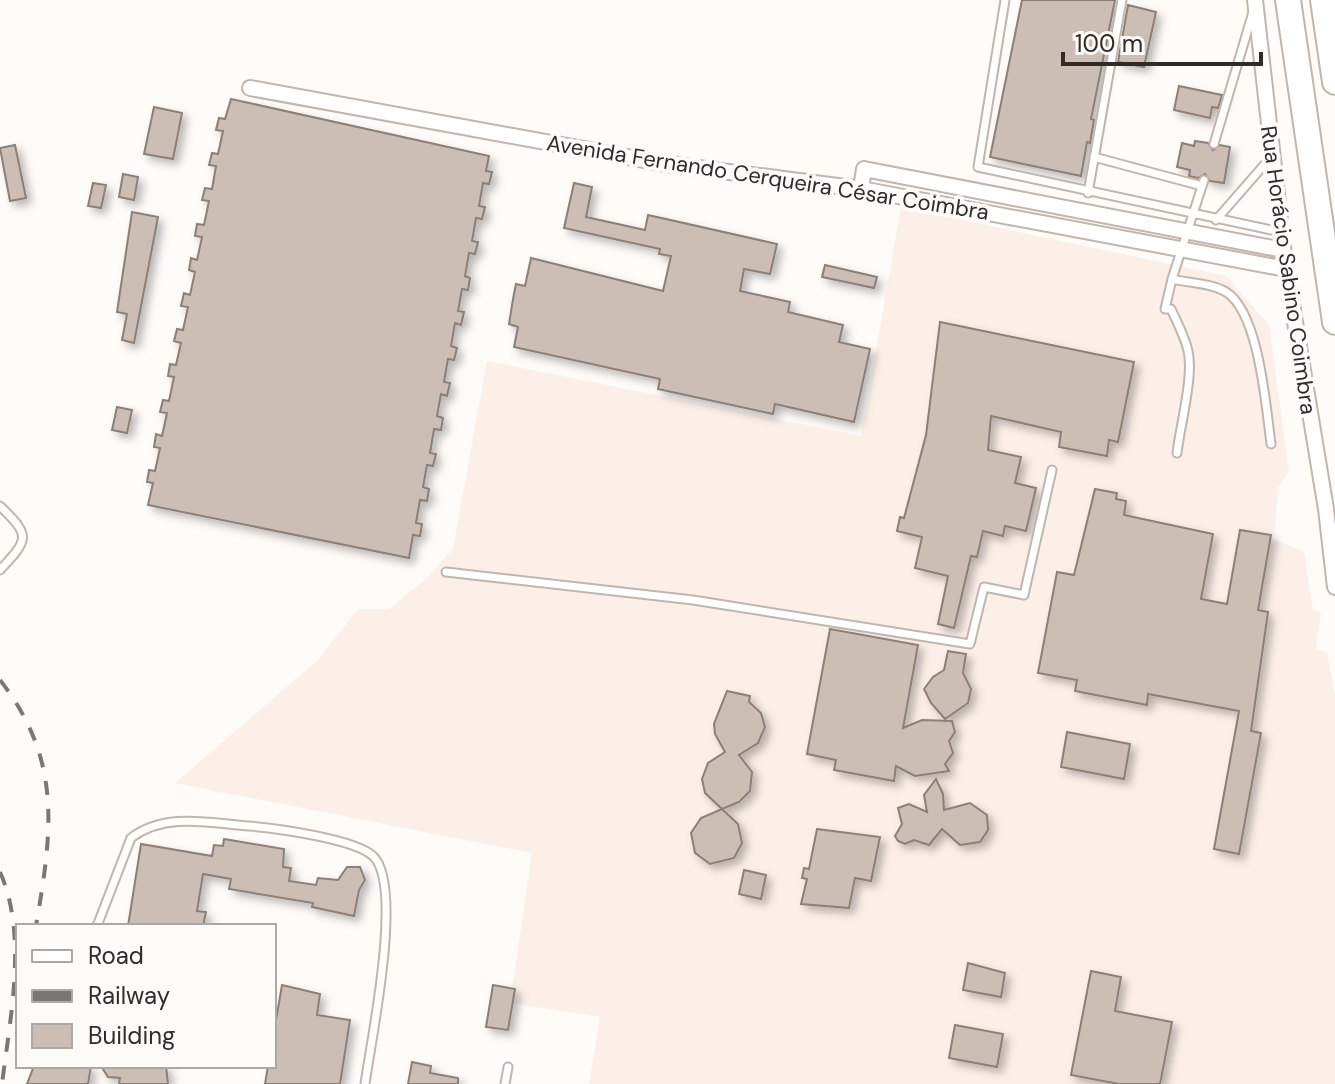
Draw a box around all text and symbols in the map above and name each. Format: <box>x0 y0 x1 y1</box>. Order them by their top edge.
scale bar <box>1063 16 1261 66</box>
text: 100 m <box>1075 28 1143 59</box>
street label: Rua Horácio Sabino Coimbra <box>1254 124 1323 416</box>
street label: Avenida Fernando Cerqueira César Coimbra <box>545 128 991 227</box>
legend <box>16 924 276 1068</box>
text: Road <box>88 940 144 971</box>
text: Railway <box>88 980 170 1011</box>
text: Building <box>88 1020 175 1051</box>

